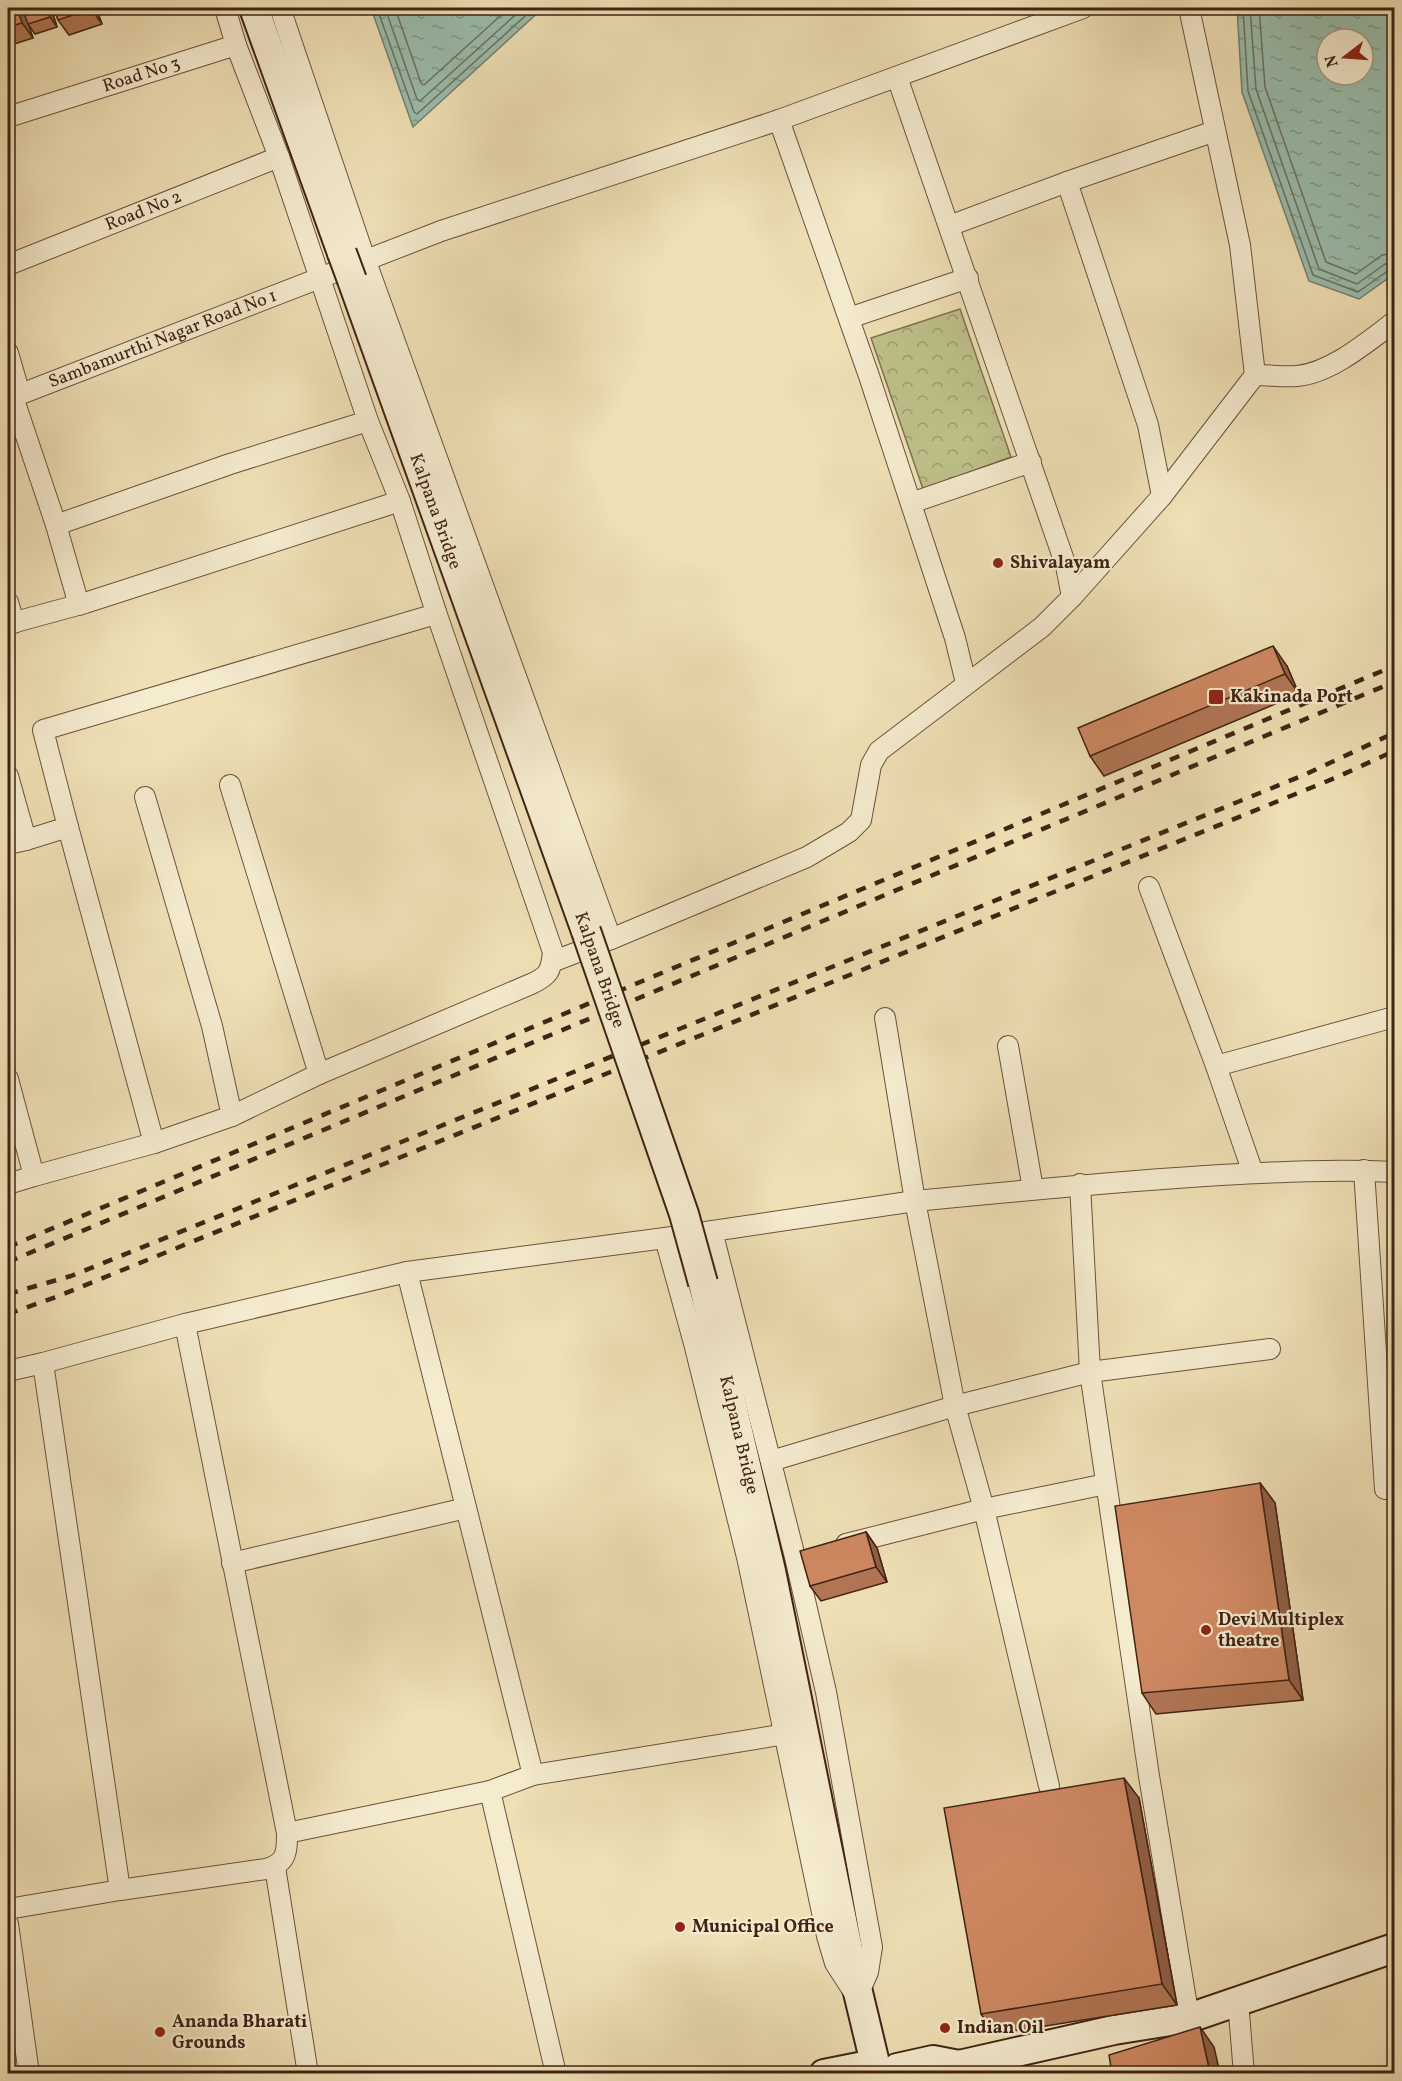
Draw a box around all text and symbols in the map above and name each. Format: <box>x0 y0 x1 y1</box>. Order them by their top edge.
north arrow <box>1315 27 1375 87</box>
street label: Road No 3 <box>100 51 183 99</box>
text: N <box>1320 52 1345 70</box>
street label: Road No 2 <box>102 184 186 237</box>
street label: Sambamurthi Nagar Road No 1 <box>45 283 280 395</box>
street label: Kalpana Bridge <box>403 450 467 573</box>
place label: Shivalayam <box>1010 551 1110 576</box>
marker: Shivalayam <box>991 556 1005 570</box>
place label: Kakinada Port <box>1230 685 1353 710</box>
marker: Kakinada Port <box>1207 688 1225 706</box>
street label: Kalpana Bridge <box>567 909 631 1031</box>
street label: Kalpana Bridge <box>713 1373 765 1497</box>
place label: Devi Multiplex theatre <box>1218 1608 1344 1654</box>
marker: Devi Multiplex theatre <box>1199 1623 1213 1637</box>
place label: Municipal Office <box>692 1915 834 1940</box>
marker: Municipal Office <box>673 1920 687 1934</box>
place label: Ananda Bharati Grounds <box>172 2010 307 2056</box>
place label: Indian Oil <box>957 2016 1044 2041</box>
marker: Indian Oil <box>938 2021 952 2035</box>
marker: Ananda Bharati Grounds <box>153 2025 167 2039</box>

